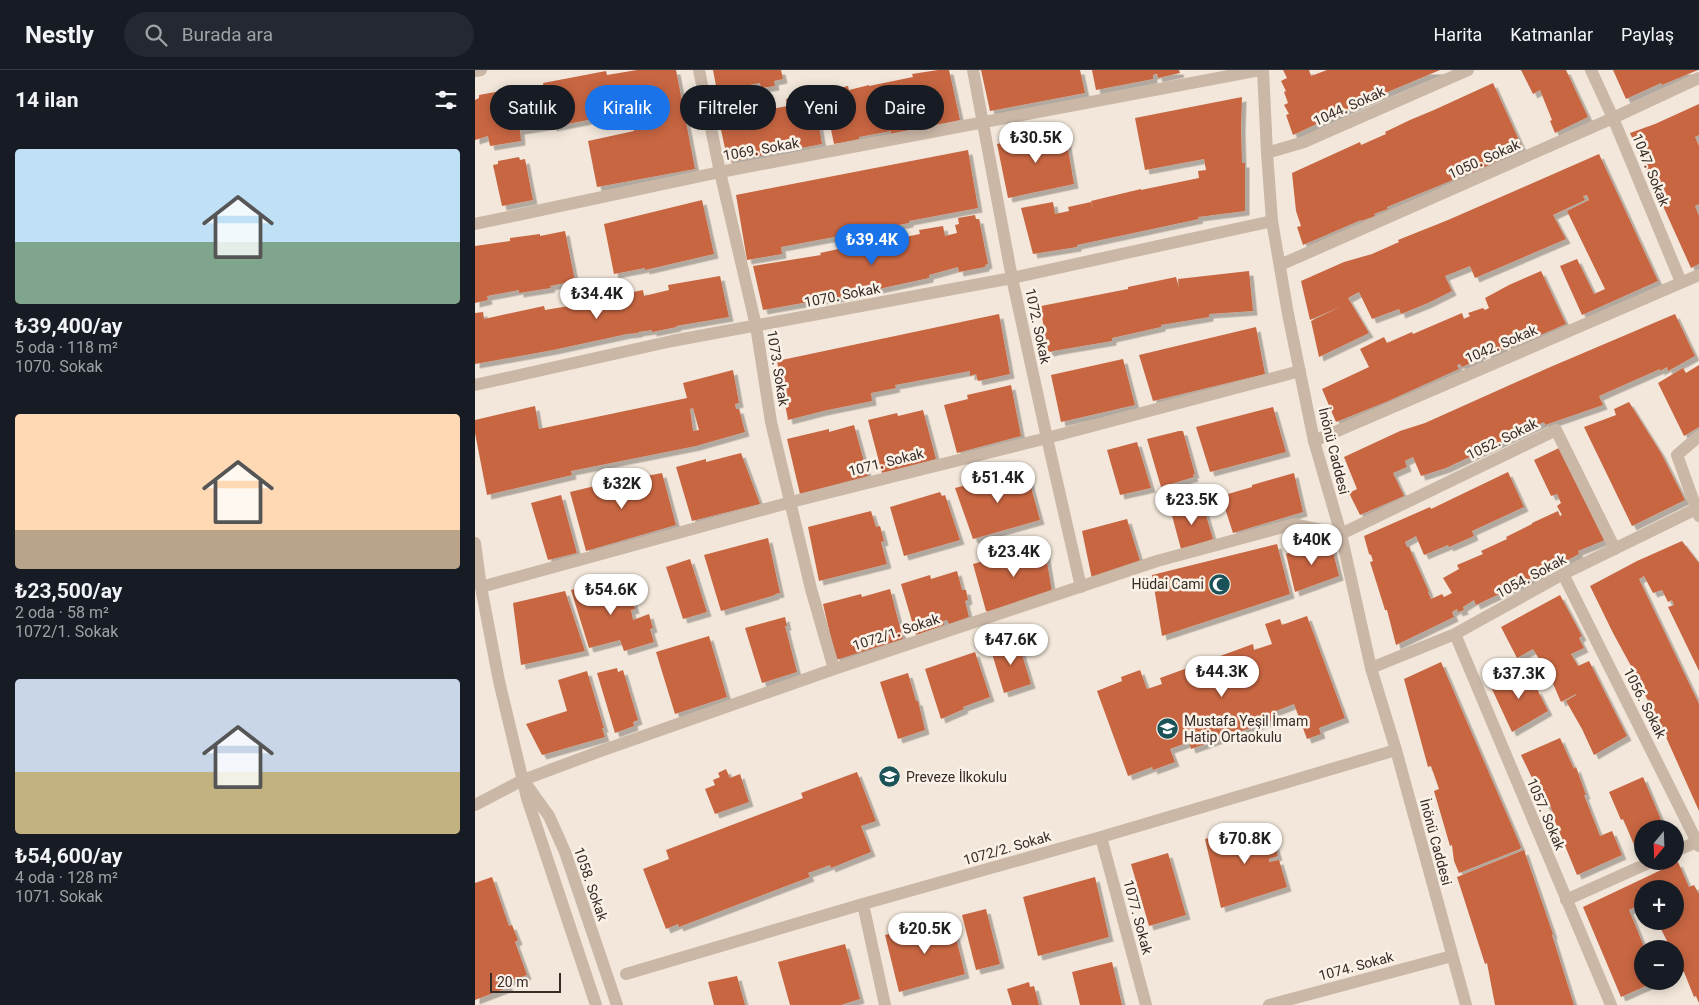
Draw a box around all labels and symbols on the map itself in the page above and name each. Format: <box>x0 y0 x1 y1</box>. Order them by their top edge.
street label: 1044. Sokak <box>1311 83 1388 129</box>
pin: ₺30.5K <box>995 122 1077 164</box>
street label: 1047. Sokak <box>1629 131 1673 209</box>
street label: 1069. Sokak <box>722 134 801 164</box>
street label: 1050. Sokak <box>1446 136 1523 182</box>
pin: ₺39.4K <box>831 224 913 266</box>
pin: ₺34.4K <box>556 278 638 320</box>
street label: 1070. Sokak <box>803 280 882 310</box>
street label: 1072. Sokak <box>1022 287 1054 366</box>
street label: 1042. Sokak <box>1463 321 1540 366</box>
street label: 1073. Sokak <box>764 329 792 408</box>
street label: İnönü Caddesi <box>1315 406 1353 496</box>
street label: 1052. Sokak <box>1464 415 1541 463</box>
street label: 1071. Sokak <box>847 445 926 479</box>
pin: ₺51.4K <box>957 462 1039 504</box>
pin: ₺32K <box>592 468 652 510</box>
pin: ₺23.5K <box>1151 484 1233 526</box>
pin: ₺40K <box>1282 524 1342 566</box>
pin: ₺23.4K <box>973 536 1055 578</box>
street label: 1054. Sokak <box>1493 551 1569 601</box>
mosque icon: Hüdai Cami <box>1208 572 1232 596</box>
pin: ₺54.6K <box>570 574 652 616</box>
place label: Hüdai Cami <box>1131 576 1204 592</box>
street label: 1072/1. Sokak <box>851 610 942 654</box>
pin: ₺47.6K <box>970 624 1052 666</box>
pin: ₺44.3K <box>1181 656 1263 698</box>
pin: ₺37.3K <box>1478 658 1560 700</box>
street label: 1056. Sokak <box>1620 665 1670 742</box>
place label: Mustafa Yeşil İmam Hatip Ortaokulu <box>1184 713 1308 745</box>
school or university icon: Mustafa Yeşil İmam Hatip Ortaokulu <box>1156 717 1180 741</box>
school or university icon: Preveze İlkokulu <box>878 765 902 789</box>
place label: Preveze İlkokulu <box>906 769 1007 785</box>
street label: 1057. Sokak <box>1524 776 1569 853</box>
street label: İnönü Caddesi <box>1417 797 1455 887</box>
north arrow <box>1634 820 1684 870</box>
pin: ₺70.8K <box>1204 822 1286 865</box>
street label: 1072/2. Sokak <box>961 828 1054 868</box>
street label: 1058. Sokak <box>571 845 611 924</box>
street label: 1077. Sokak <box>1120 878 1156 957</box>
pin: ₺20.5K <box>884 912 966 955</box>
street label: 1074. Sokak <box>1317 948 1396 984</box>
scale bar <box>490 970 561 993</box>

